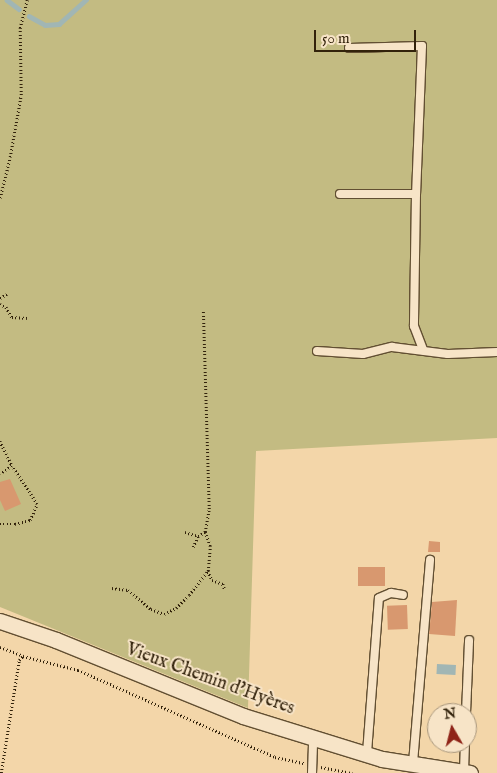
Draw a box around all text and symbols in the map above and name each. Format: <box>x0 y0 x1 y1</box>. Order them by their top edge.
scale bar <box>317 20 420 52</box>
text: 50 m <box>322 29 350 48</box>
street label: Vieux Chemin d'Hyères <box>123 640 297 720</box>
north arrow <box>427 703 477 753</box>
text: N <box>443 704 457 724</box>

